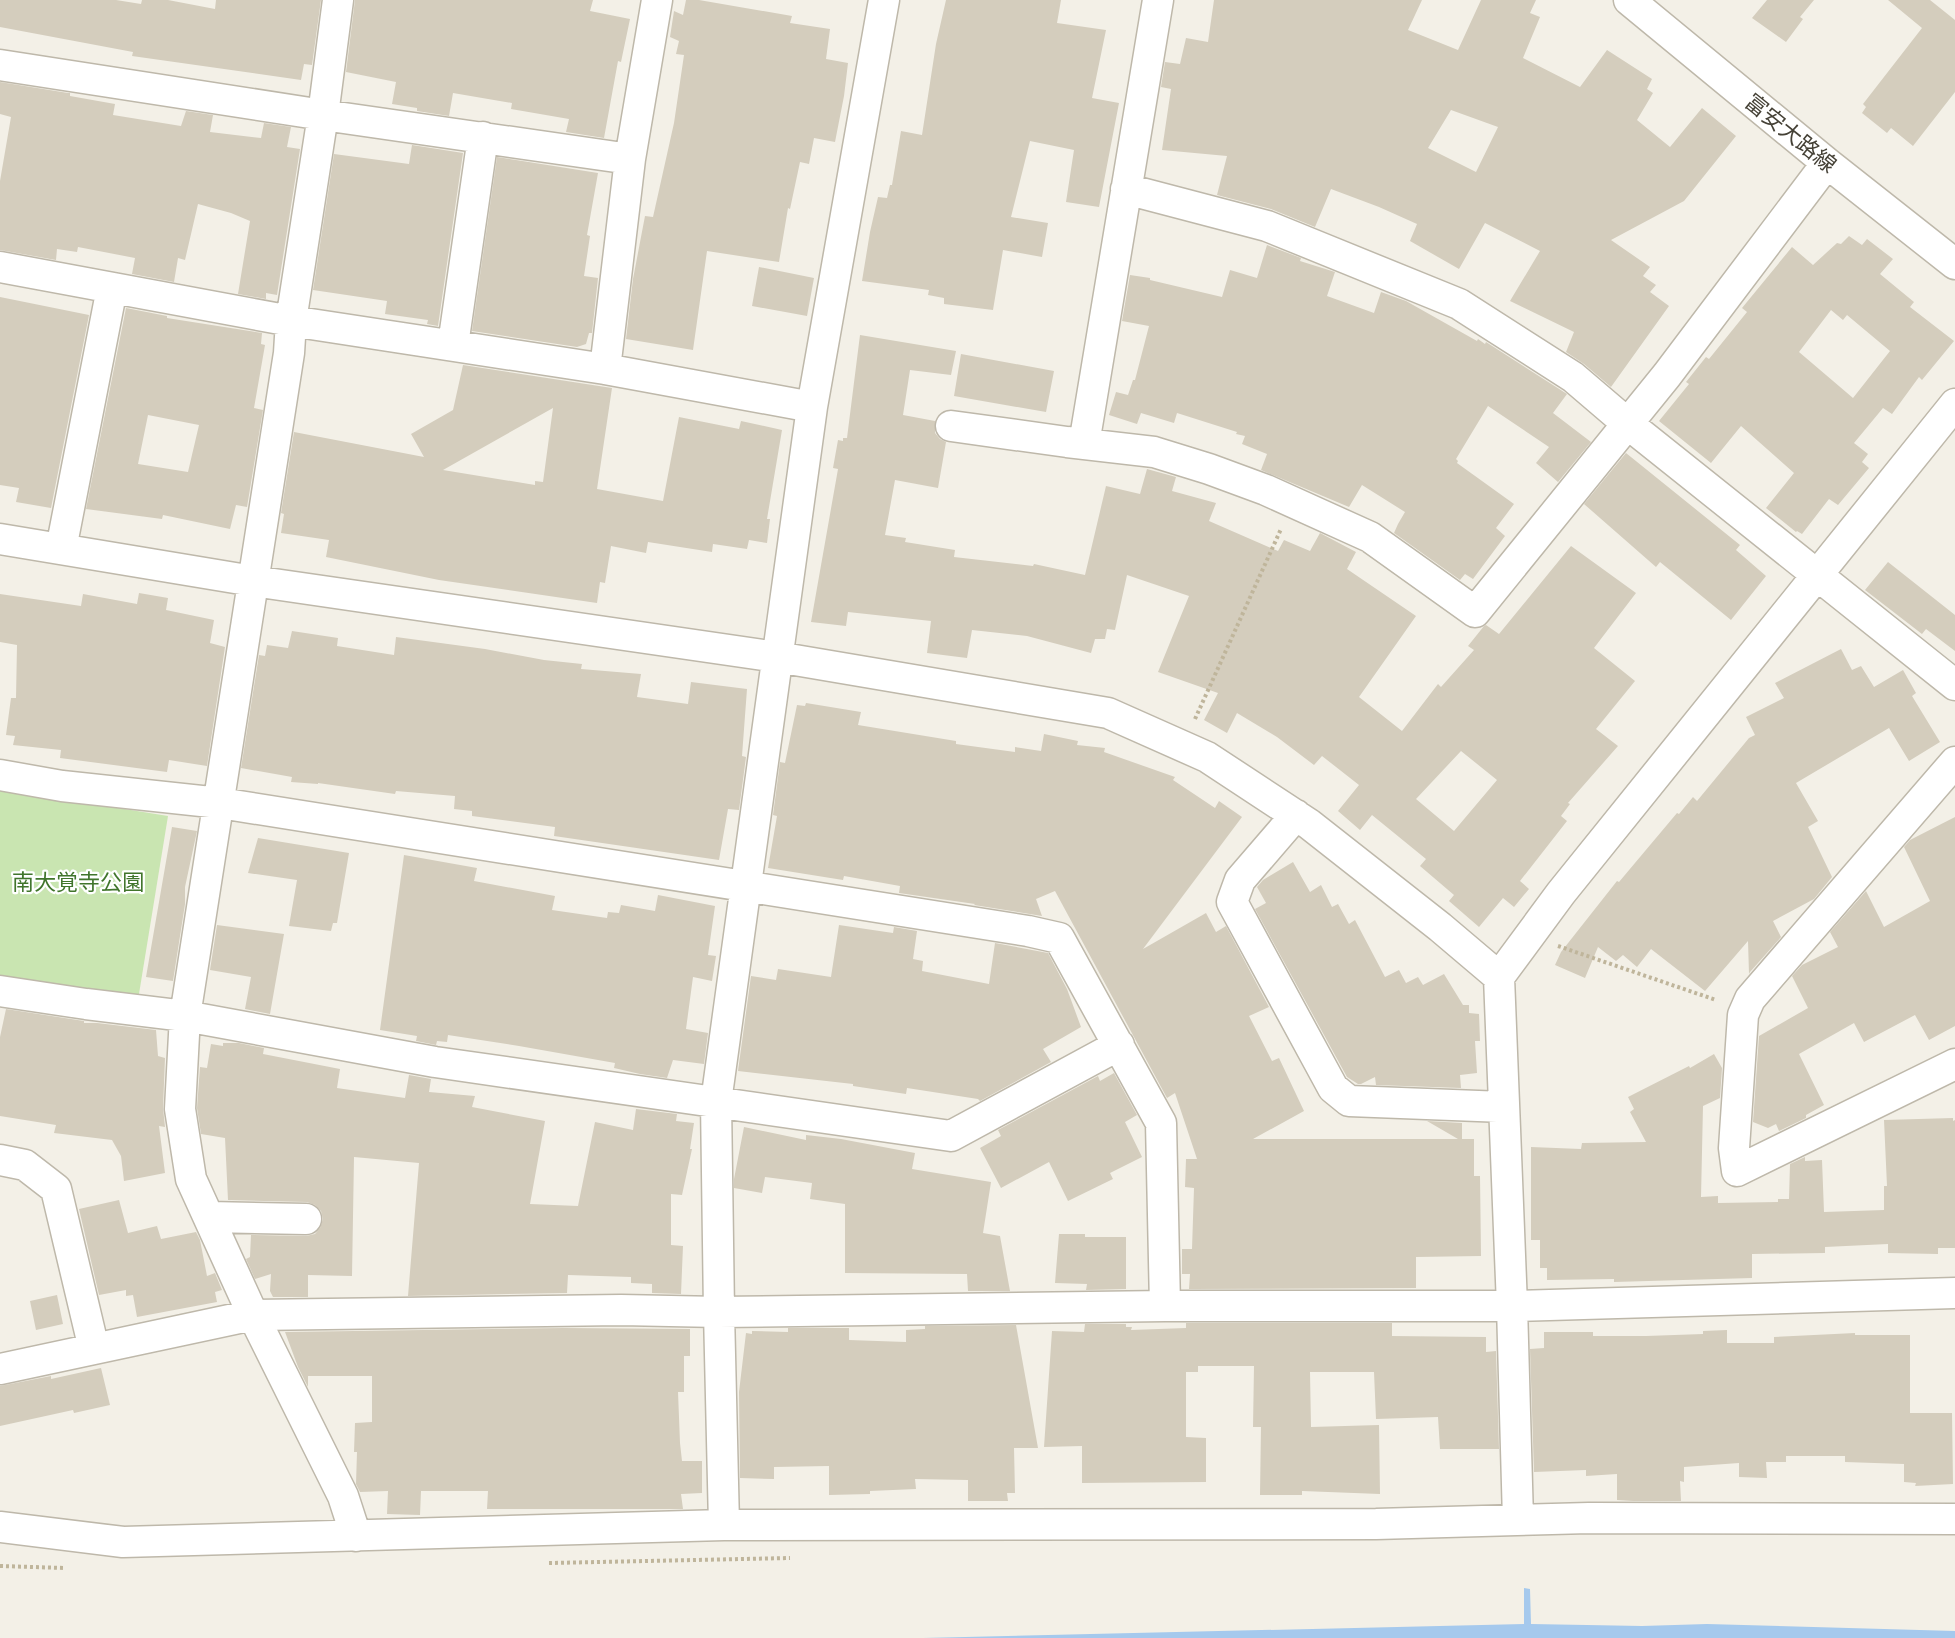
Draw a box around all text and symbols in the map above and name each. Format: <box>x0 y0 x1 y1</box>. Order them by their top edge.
street label: 富安大路線 <box>1739 88 1842 178</box>
park label: 南大覚寺公園 <box>12 869 144 896</box>

